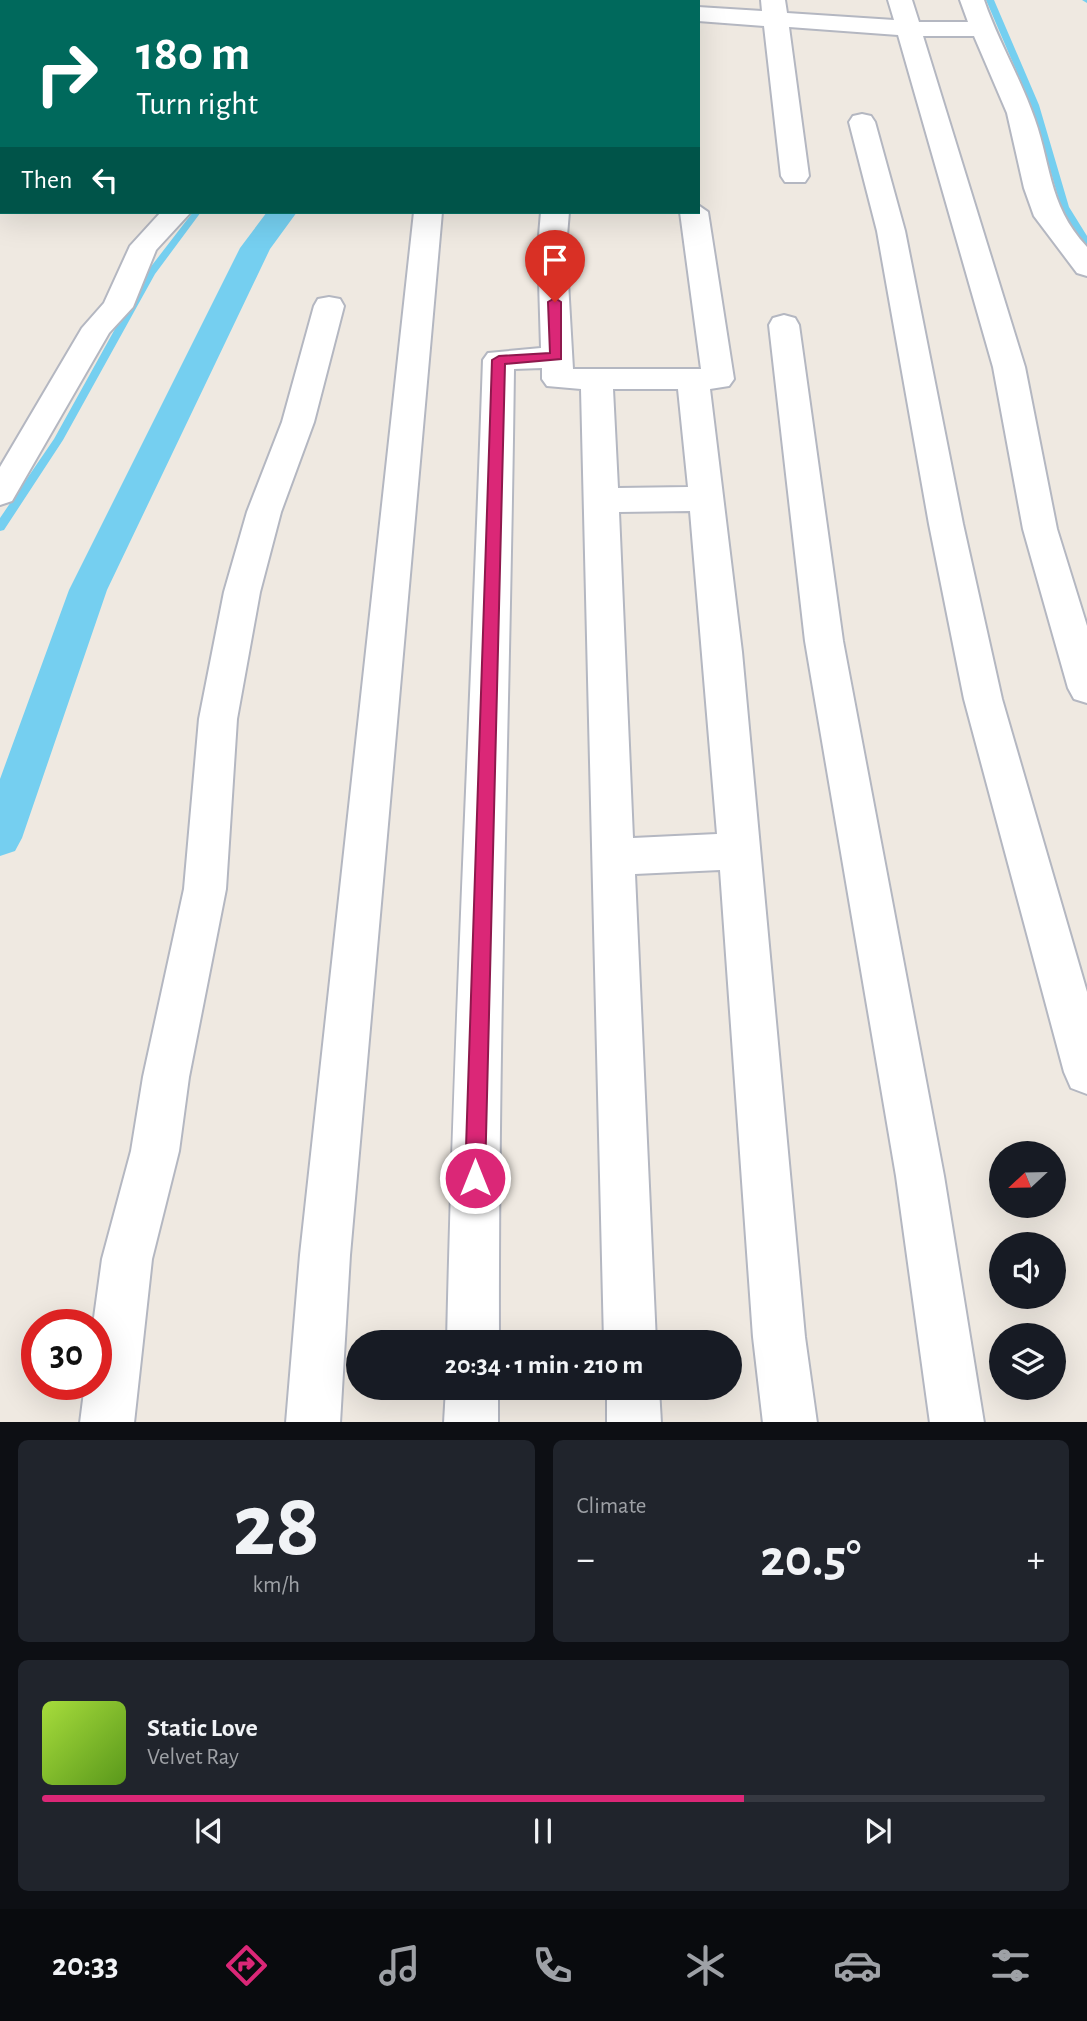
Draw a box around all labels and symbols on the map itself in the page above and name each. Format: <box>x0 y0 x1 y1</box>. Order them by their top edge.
pin <box>525 230 585 302</box>
position arrow <box>438 1141 512 1215</box>
north arrow <box>989 1141 1066 1218</box>
speed limit sign: 30 <box>21 1309 112 1400</box>

